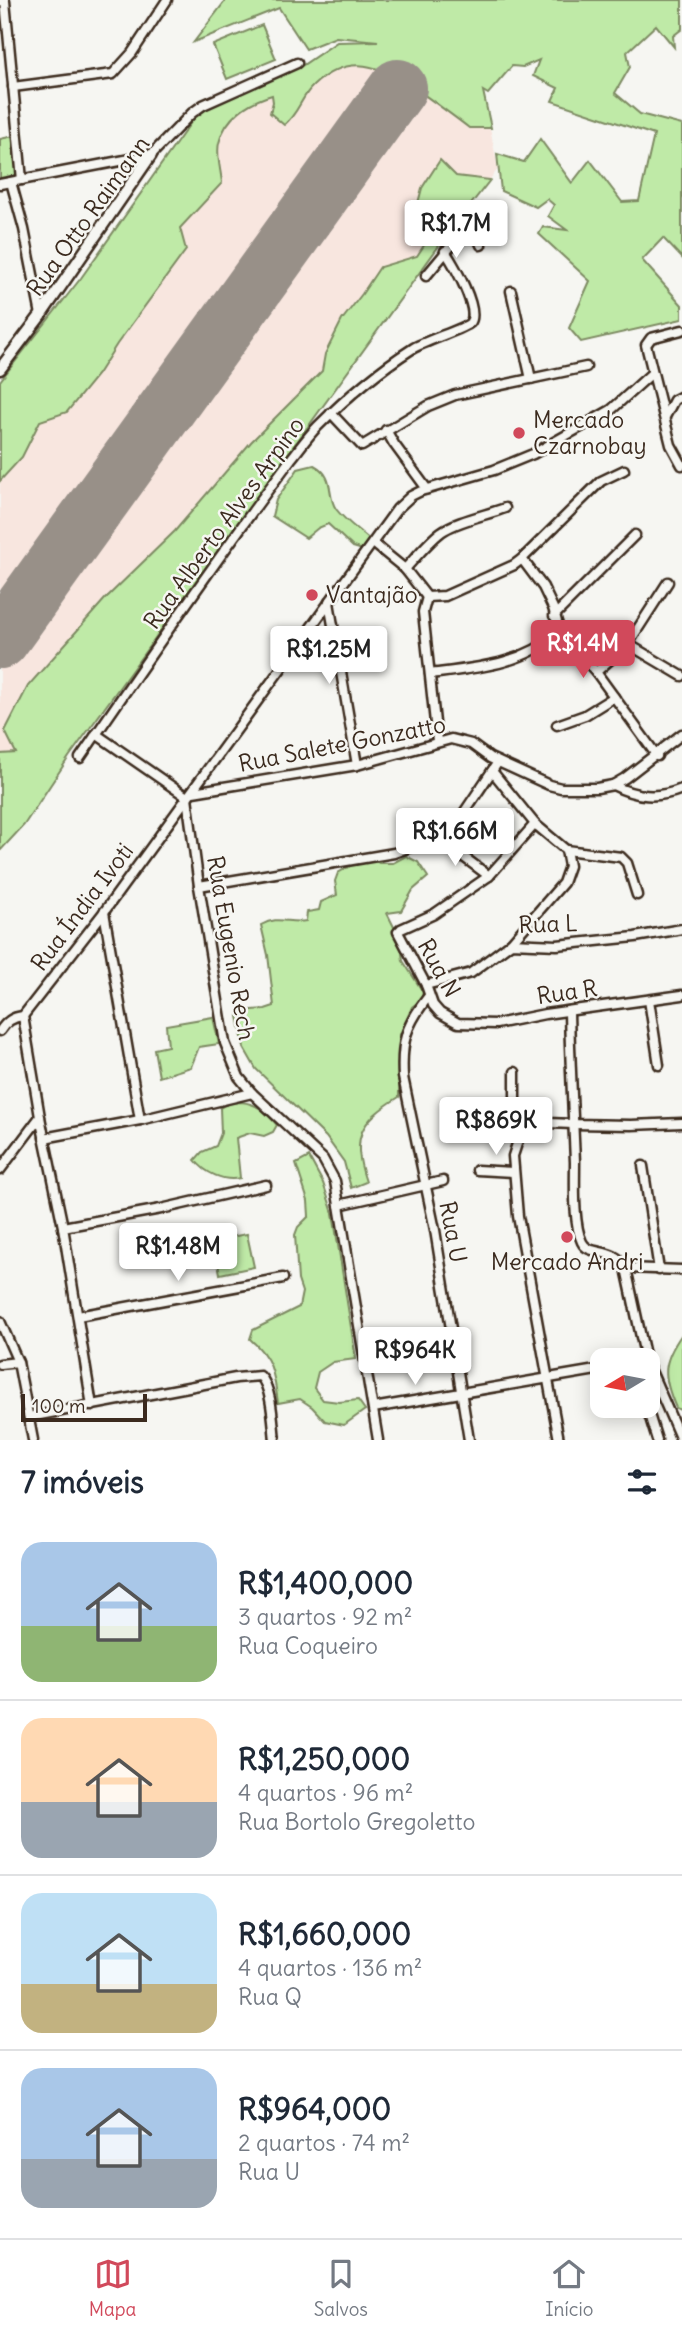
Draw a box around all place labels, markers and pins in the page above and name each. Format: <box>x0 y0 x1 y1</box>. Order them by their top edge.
pin: R$1.7M <box>399 201 513 260</box>
place label: Mercado Czarnobay <box>533 405 647 460</box>
marker: Mercado Czarnobay <box>511 425 527 441</box>
place label: Vantajão <box>326 580 418 609</box>
marker: Vantajão <box>304 587 320 603</box>
pin: R$1.4M <box>526 620 640 680</box>
pin: R$1.25M <box>264 626 394 686</box>
pin: R$1.66M <box>390 808 520 868</box>
pin: R$869K <box>439 1098 553 1157</box>
pin: R$1.48M <box>113 1224 243 1283</box>
marker: Mercado Andri <box>559 1229 575 1245</box>
place label: Mercado Andri <box>491 1247 643 1276</box>
pin: R$964K <box>358 1328 472 1387</box>

